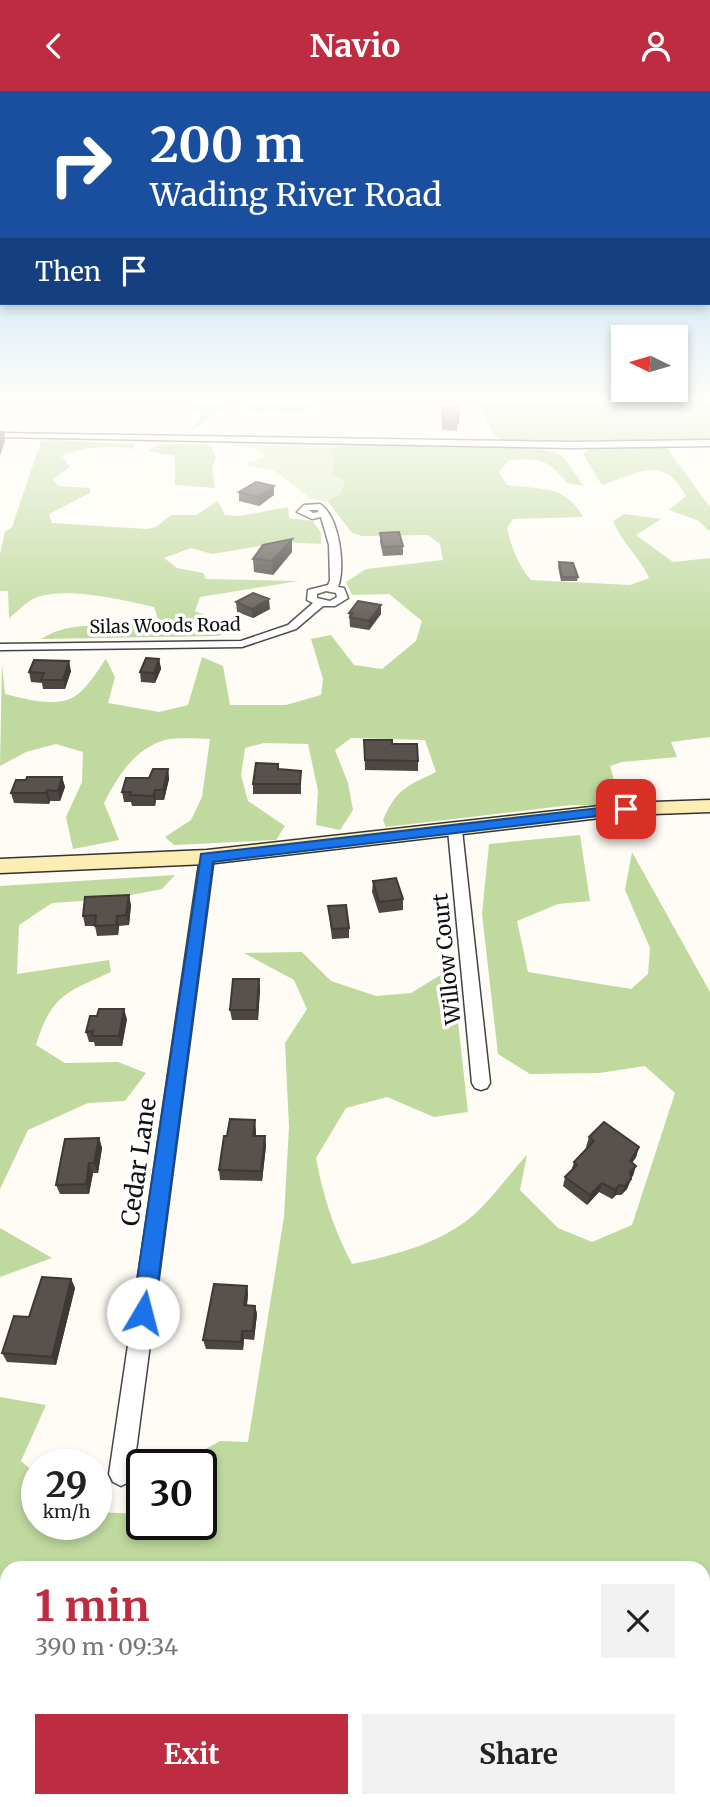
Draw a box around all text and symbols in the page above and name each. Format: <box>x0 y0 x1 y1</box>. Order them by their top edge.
text: Navio <box>310 26 400 66</box>
icon: back <box>35 27 73 65</box>
icon: person <box>637 27 675 65</box>
text: 200 m <box>150 114 304 175</box>
icon: right <box>35 119 126 210</box>
text: Wading River Road <box>150 175 442 215</box>
icon: arrive <box>115 252 153 290</box>
text: Then <box>35 255 101 288</box>
north arrow <box>611 325 688 403</box>
map controls <box>611 325 688 402</box>
street label: Silas Woods Road <box>89 613 241 638</box>
pin <box>596 779 656 839</box>
icon: arrive <box>607 790 645 828</box>
street label: Willow Court <box>426 892 467 1027</box>
street label: Cedar Lane <box>114 1096 163 1228</box>
position arrow <box>106 1276 180 1350</box>
speed limit sign: 30 <box>126 1449 217 1540</box>
text: 29 <box>46 1463 87 1507</box>
text: km/h <box>43 1500 90 1523</box>
text: 1 min <box>35 1580 149 1632</box>
button: close <box>601 1584 675 1658</box>
text: 390 m · 09:34 <box>35 1632 178 1661</box>
button: Exit <box>35 1714 348 1794</box>
button: Share <box>362 1714 675 1794</box>

